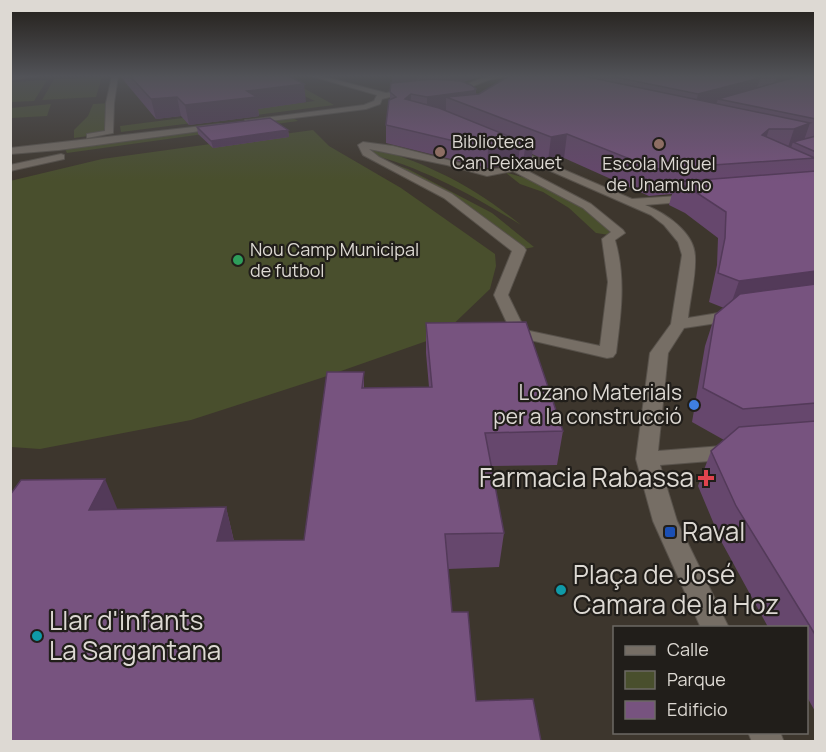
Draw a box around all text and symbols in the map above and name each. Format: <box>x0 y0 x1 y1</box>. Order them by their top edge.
place label: Biblioteca Can Peixauet <box>452 129 562 174</box>
marker: Escola Miguel de Unamuno <box>652 137 666 151</box>
marker: Biblioteca Can Peixauet <box>433 145 447 159</box>
place label: Escola Miguel de Unamuno <box>602 151 716 196</box>
place label: Nou Camp Municipal de futbol <box>250 237 419 282</box>
marker: Nou Camp Municipal de futbol <box>231 253 245 267</box>
place label: Lozano Materials per a la construcció <box>493 378 682 430</box>
marker: Lozano Materials per a la construcció <box>687 398 701 412</box>
place label: Farmacia Rabassa <box>479 459 694 495</box>
marker: Farmacia Rabassa <box>699 471 713 485</box>
place label: Raval <box>682 513 745 549</box>
marker: Raval <box>663 525 677 539</box>
place label: Plaça de José Camara de la Hoz <box>573 556 779 622</box>
marker: Plaça de José Camara de la Hoz <box>554 583 568 597</box>
place label: Llar d'infants La Sargantana <box>49 602 221 668</box>
legend <box>613 626 808 734</box>
marker: Llar d'infants La Sargantana <box>30 629 44 643</box>
text: Calle <box>667 637 709 661</box>
text: Parque <box>667 667 726 691</box>
text: Edificio <box>667 697 728 721</box>

